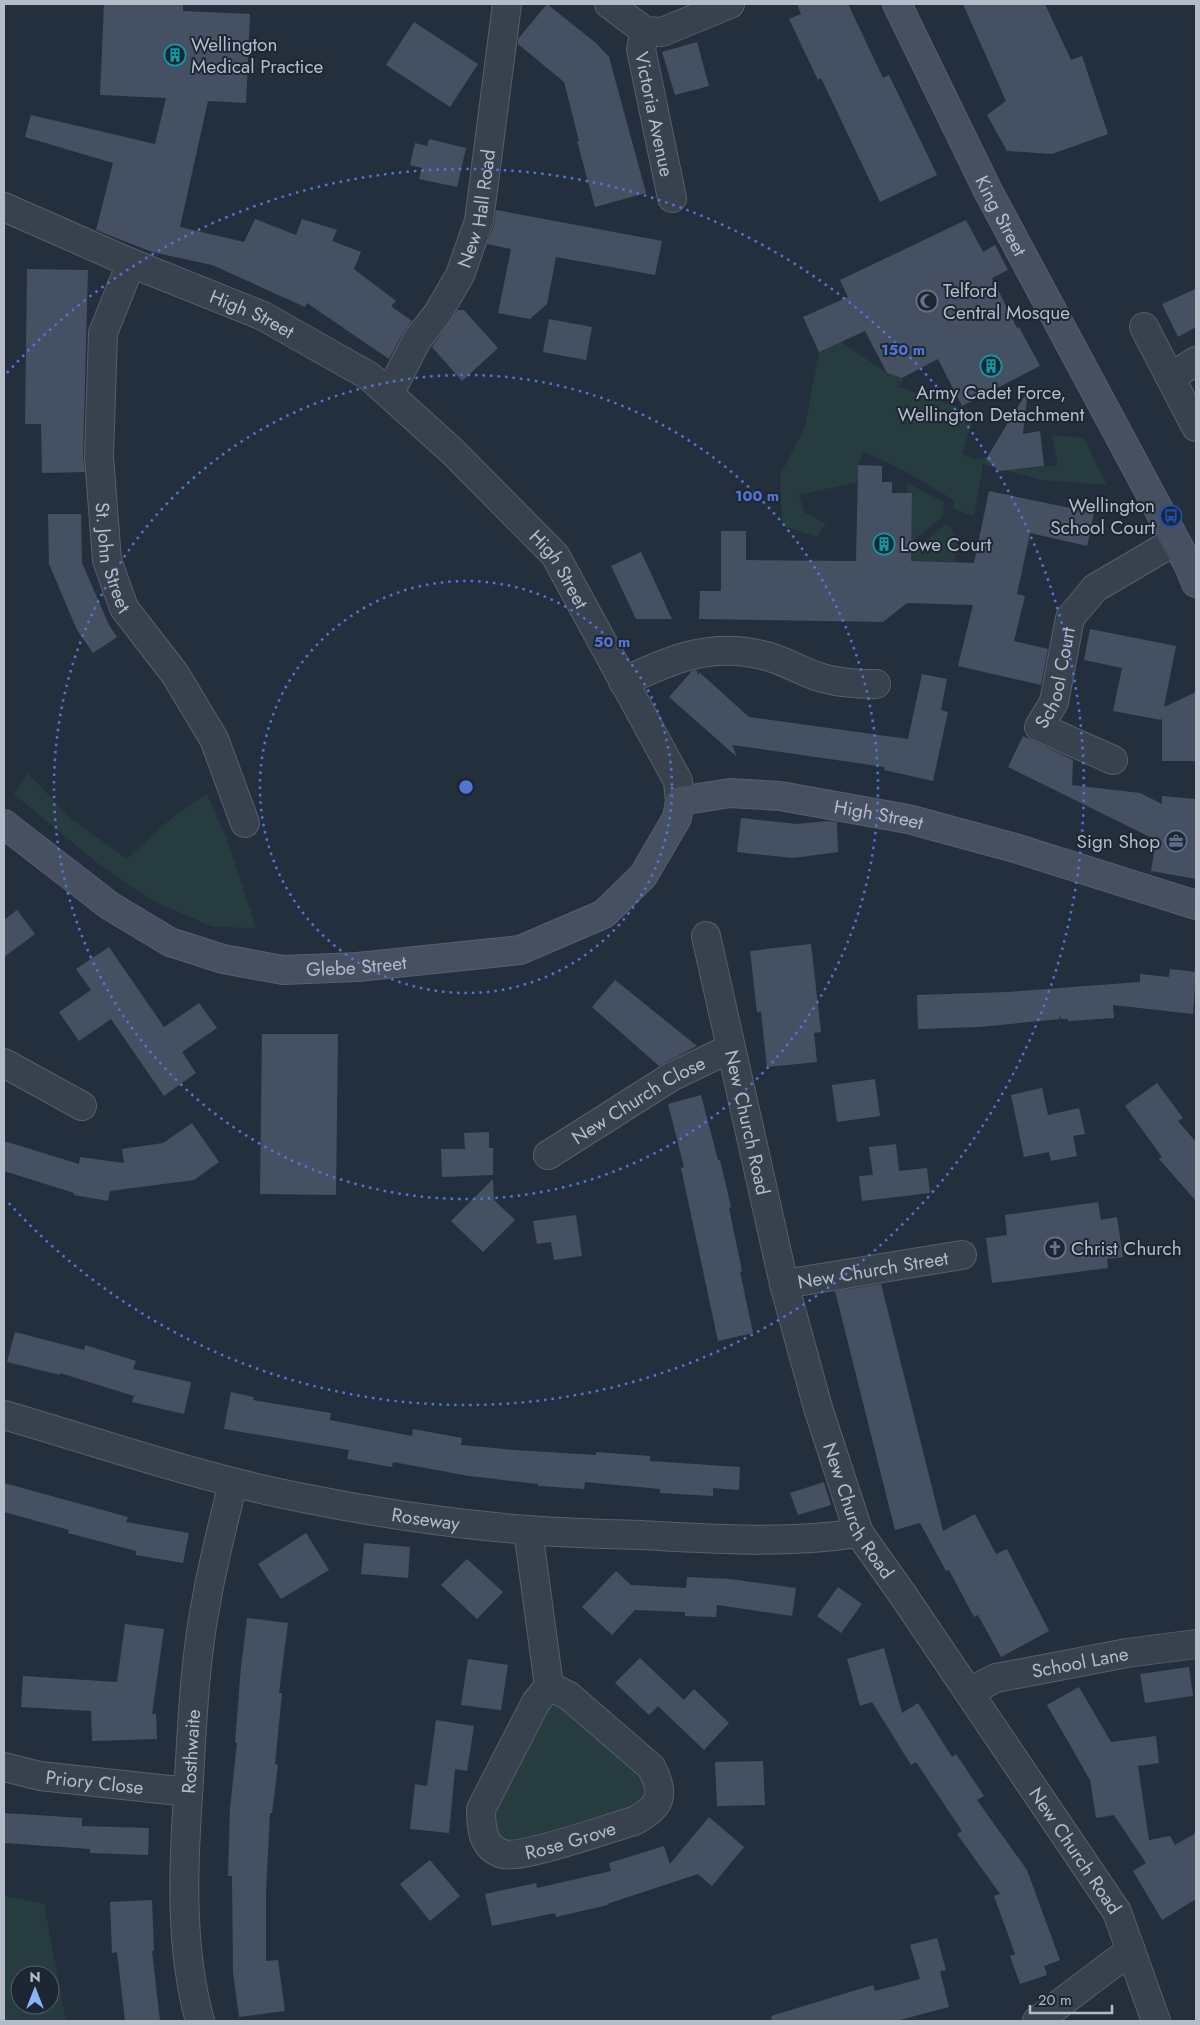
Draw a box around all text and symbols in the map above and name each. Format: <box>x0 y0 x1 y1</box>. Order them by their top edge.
place label: Wellington Medical Practice <box>191 31 324 80</box>
building icon: Wellington Medical Practice <box>163 43 187 67</box>
street label: Victoria Avenue <box>628 49 680 179</box>
street label: New Hall Road <box>451 148 502 272</box>
street label: King Street <box>969 171 1034 261</box>
place label: Telford Central Mosque <box>943 277 1070 326</box>
street label: High Street <box>206 283 300 345</box>
mosque icon: Telford Central Mosque <box>915 289 939 313</box>
text: 150 m <box>881 339 925 361</box>
building icon: Army Cadet Force, Wellington Detachment <box>979 354 1003 378</box>
place label: Army Cadet Force, Wellington Detachment <box>898 379 1085 428</box>
text: 100 m <box>735 485 779 507</box>
place label: Wellington School Court <box>1050 492 1155 541</box>
street label: St. John Street <box>89 501 137 620</box>
bus stop icon: Wellington School Court <box>1159 504 1183 528</box>
street label: High Street <box>523 524 595 614</box>
place label: Lowe Court <box>900 531 992 558</box>
building icon: Lowe Court <box>872 532 896 556</box>
street label: School Court <box>1028 624 1082 734</box>
text: 50 m <box>594 631 630 653</box>
centre of rings <box>457 778 475 796</box>
street label: High Street <box>832 793 927 837</box>
place label: Sign Shop <box>1077 828 1160 855</box>
office icon: Sign Shop <box>1164 829 1188 853</box>
street label: Glebe Street <box>306 949 408 983</box>
street label: New Church Road <box>718 1047 777 1198</box>
street label: New Church Close <box>566 1049 710 1151</box>
place label: Christ Church <box>1071 1235 1182 1262</box>
church icon: Christ Church <box>1043 1236 1067 1260</box>
street label: New Church Street <box>796 1244 951 1296</box>
street label: New Church Road <box>816 1439 900 1584</box>
street label: Roseway <box>390 1501 462 1537</box>
street label: School Lane <box>1030 1640 1131 1685</box>
street label: Rosthwaite <box>175 1708 207 1794</box>
street label: Priory Close <box>44 1764 145 1801</box>
street label: New Church Road <box>1022 1782 1128 1920</box>
street label: Rose Grove <box>523 1814 620 1866</box>
north arrow <box>10 1965 60 2015</box>
text: N <box>29 1967 41 1987</box>
scale bar <box>1030 1982 1112 2014</box>
text: 20 m <box>1038 1989 1072 2011</box>

